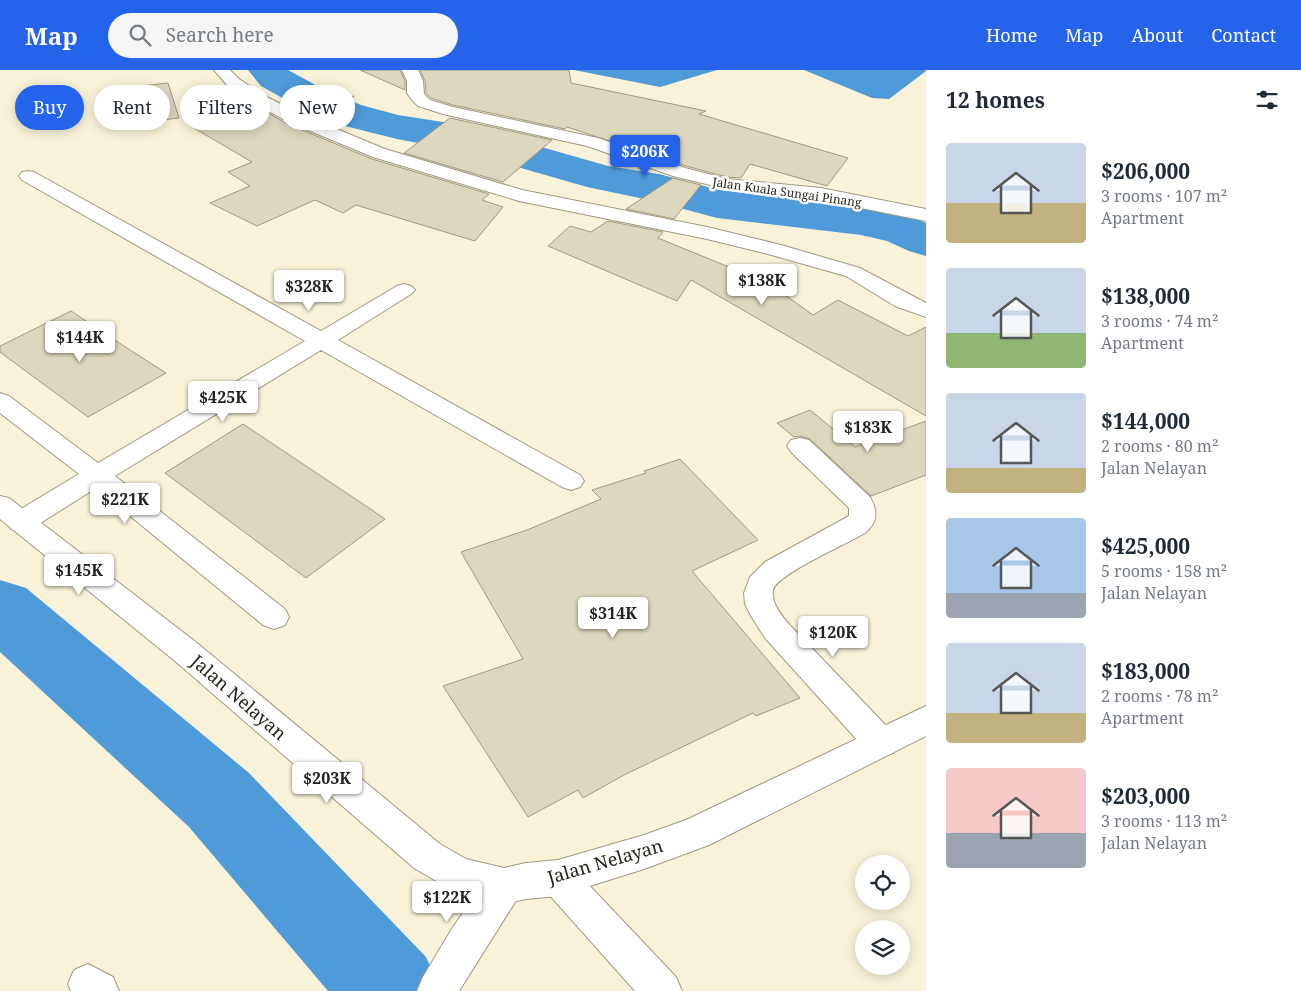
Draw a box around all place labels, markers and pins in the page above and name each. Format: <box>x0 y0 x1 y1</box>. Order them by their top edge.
pin: $206K <box>610 134 680 177</box>
pin: $138K <box>727 264 797 306</box>
pin: $328K <box>274 270 344 312</box>
pin: $144K <box>45 320 115 363</box>
pin: $425K <box>188 380 258 423</box>
pin: $183K <box>833 410 903 453</box>
pin: $221K <box>90 482 160 525</box>
pin: $145K <box>44 554 114 596</box>
pin: $314K <box>578 596 648 639</box>
pin: $120K <box>798 616 868 658</box>
pin: $203K <box>292 762 362 804</box>
pin: $122K <box>412 880 482 923</box>

